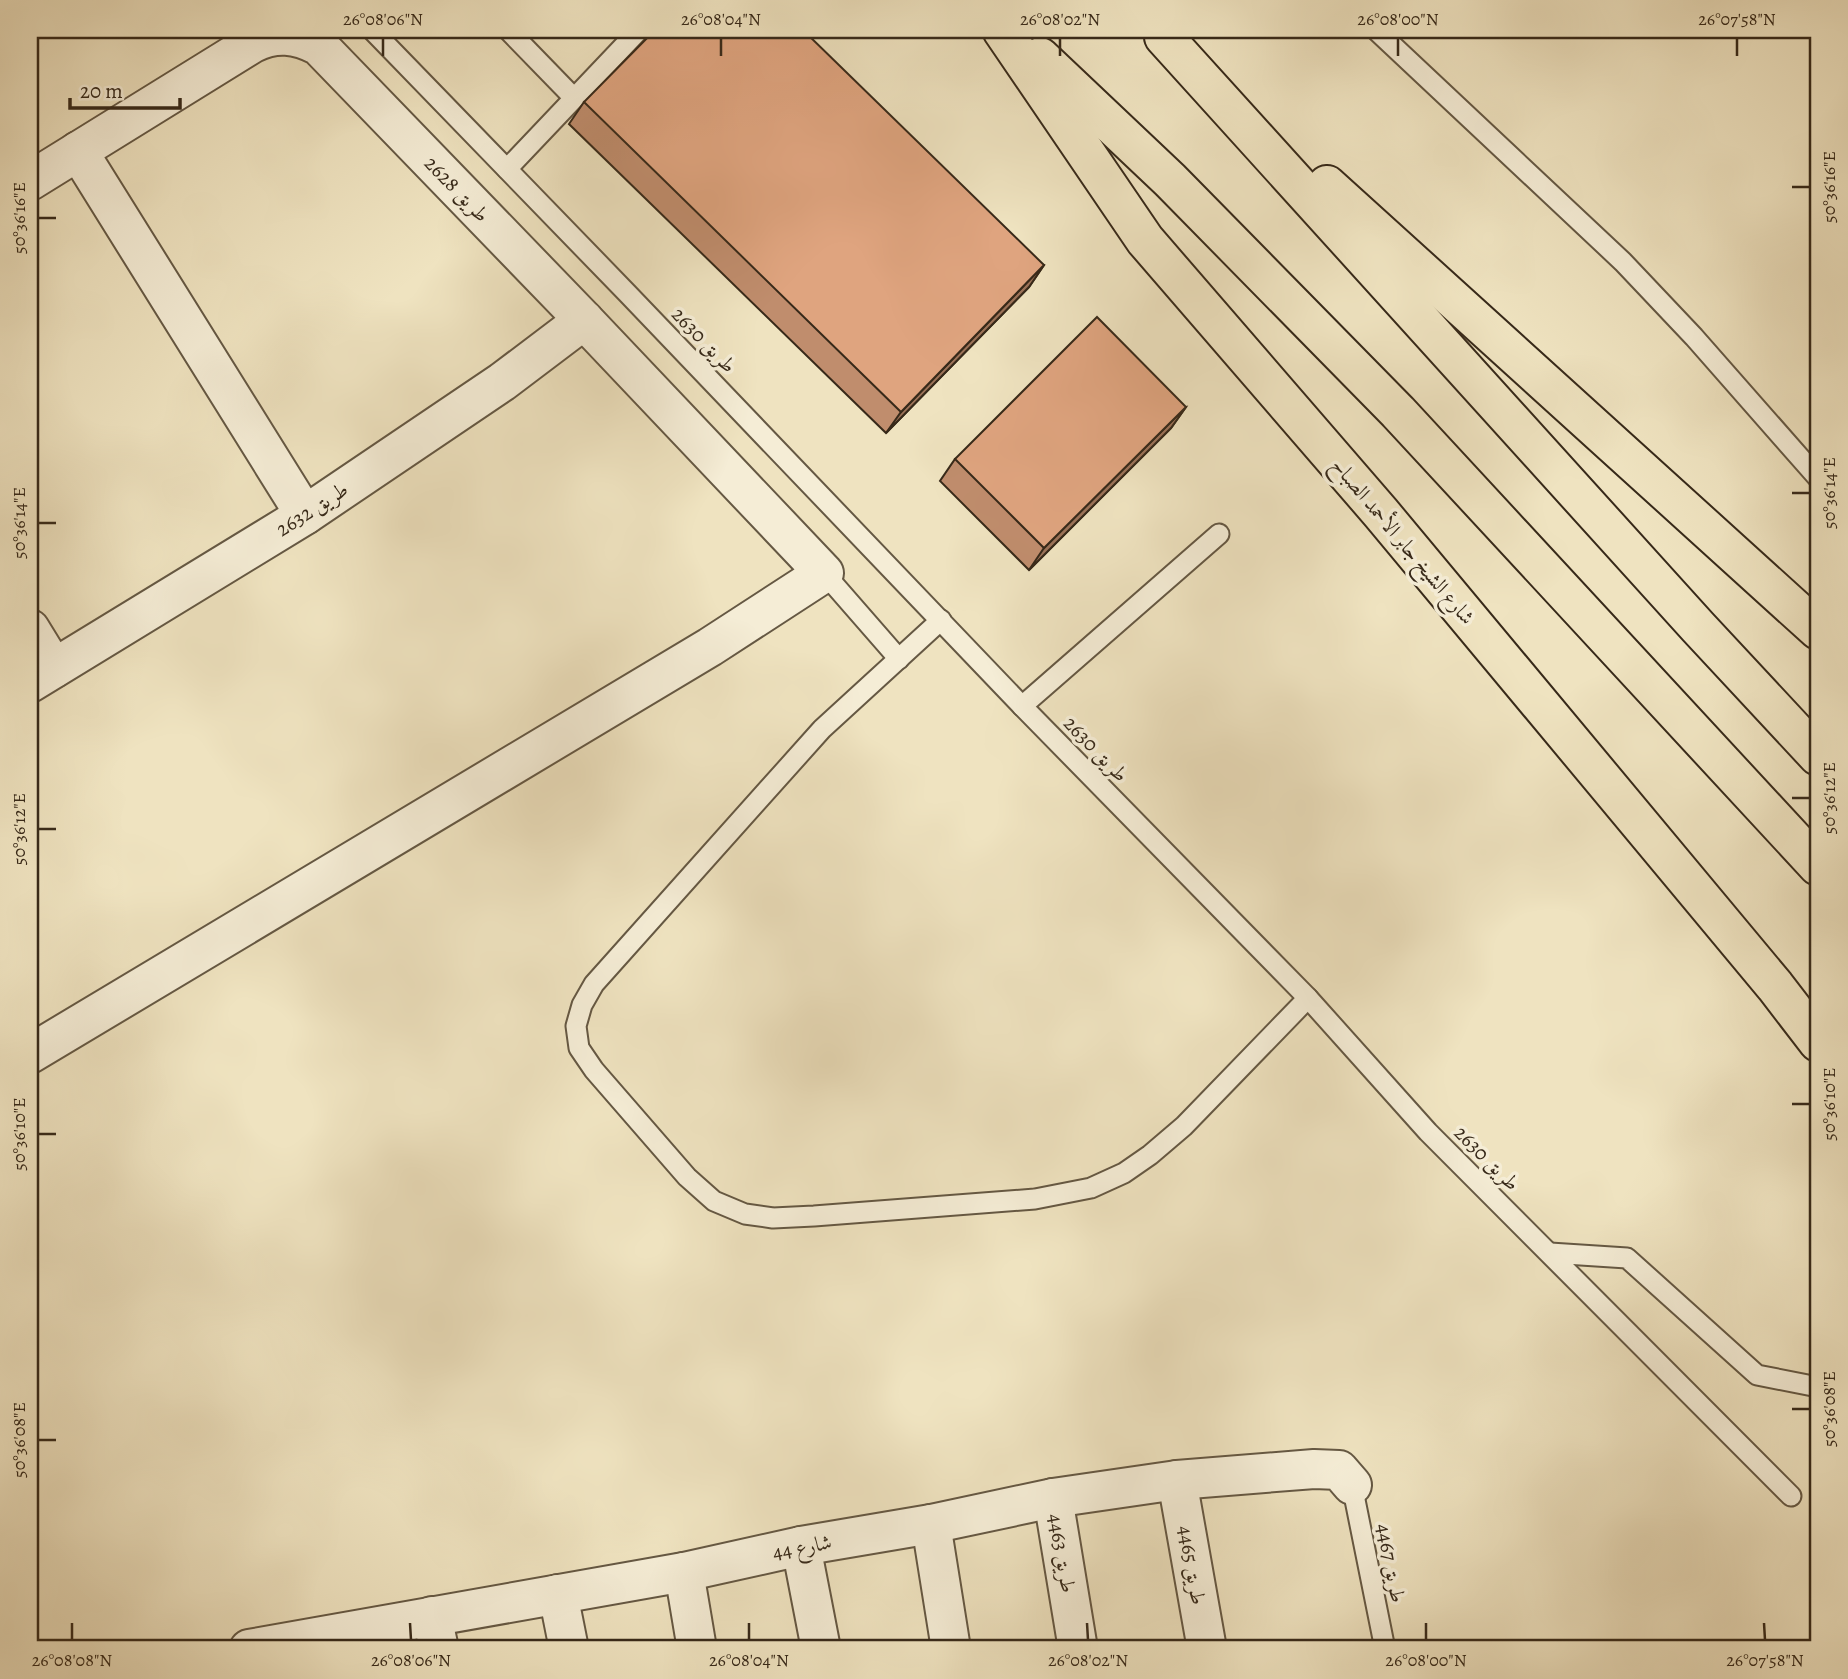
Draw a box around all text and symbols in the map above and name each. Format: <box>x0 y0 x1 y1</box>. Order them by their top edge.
text: 26°08'06"N <box>343 7 423 31</box>
text: 26°08'04"N <box>681 7 761 31</box>
text: 26°08'02"N <box>1020 7 1100 31</box>
text: 26°08'00"N <box>1357 7 1439 31</box>
text: 26°07'58"N <box>1698 7 1776 31</box>
scale bar <box>70 66 180 110</box>
text: 20 m <box>80 77 123 105</box>
street label: طريق 2628 <box>418 150 496 228</box>
text: 50°36'16"E <box>1817 151 1841 223</box>
text: 50°36'16"E <box>7 182 31 254</box>
street label: طريق 2630 <box>665 301 743 379</box>
street label: شارع الشيخ جابر الأحمد الصباح <box>1321 451 1482 634</box>
text: 50°36'14"E <box>1817 457 1841 529</box>
street label: طريق 2632 <box>270 475 354 543</box>
text: 50°36'14"E <box>7 487 31 559</box>
street label: طريق 2630 <box>1057 710 1135 788</box>
text: 50°36'12"E <box>1817 762 1841 834</box>
text: 50°36'12"E <box>7 793 31 865</box>
text: 50°36'10"E <box>1817 1067 1841 1141</box>
text: 50°36'10"E <box>7 1097 31 1171</box>
street label: طريق 2630 <box>1448 1119 1526 1197</box>
text: 50°36'08"E <box>1817 1371 1841 1447</box>
text: 50°36'08"E <box>7 1402 31 1478</box>
street label: طريق 4463 <box>1041 1511 1083 1595</box>
street label: طريق 4467 <box>1370 1521 1412 1605</box>
street label: طريق 4465 <box>1171 1523 1213 1607</box>
street label: شارع 44 <box>770 1528 835 1570</box>
text: 26°08'08"N <box>32 1648 112 1672</box>
text: 26°08'06"N <box>371 1648 451 1672</box>
text: 26°08'04"N <box>709 1648 789 1672</box>
text: 26°08'02"N <box>1048 1648 1128 1672</box>
text: 26°08'00"N <box>1385 1648 1467 1672</box>
text: 26°07'58"N <box>1726 1648 1804 1672</box>

